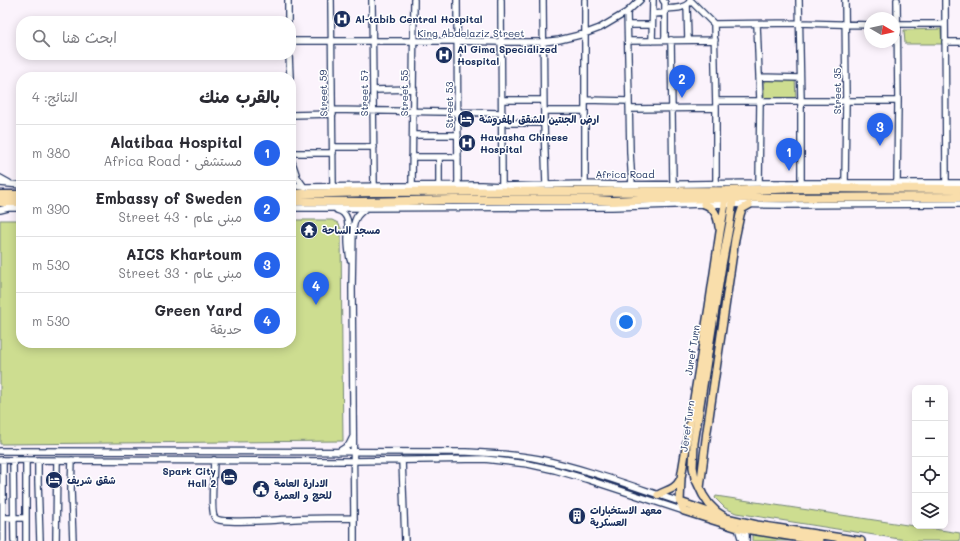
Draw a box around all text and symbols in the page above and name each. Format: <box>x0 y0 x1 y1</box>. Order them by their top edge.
hospital icon: Al-tabib Central Hospital <box>332 9 352 29</box>
place label: Al-tabib Central Hospital <box>355 12 483 26</box>
north arrow <box>864 12 900 48</box>
search box <box>16 16 296 60</box>
street label: King Abdelaziz Street <box>417 26 525 40</box>
icon: search <box>30 27 52 49</box>
text: ابحث هنا <box>62 27 117 47</box>
place label: Al Gima Specialized Hospital <box>457 42 558 68</box>
hospital icon: Al Gima Specialized Hospital <box>434 45 454 65</box>
pin: 2 <box>669 65 695 98</box>
street label: Street 35 <box>830 67 844 114</box>
street label: Street 59 <box>316 69 330 117</box>
street label: Street 57 <box>357 69 371 116</box>
street label: Street 55 <box>397 69 411 116</box>
street label: Street 53 <box>442 82 456 128</box>
text: بالقرب منك <box>199 85 280 107</box>
text: النتائج: 4 <box>32 88 78 105</box>
hotel icon: ارض الجنتين للشقق المفروشة <box>456 109 476 129</box>
place label: ارض الجنتين للشقق المفروشة <box>479 112 599 126</box>
pin: 3 <box>867 113 893 146</box>
place label: Hawasha Chinese Hospital <box>480 130 568 156</box>
text: Alatibaa Hospital <box>110 132 242 152</box>
hospital icon: Hawasha Chinese Hospital <box>457 133 477 153</box>
pin: 1 <box>776 138 802 171</box>
text: 380 m <box>32 144 70 161</box>
text: 1 <box>264 144 270 161</box>
text: مستشفى · Africa Road <box>104 152 242 169</box>
street label: Africa Road <box>595 167 655 181</box>
text: Embassy of Sweden <box>95 188 242 208</box>
text: 390 m <box>32 200 70 217</box>
text: 2 <box>263 200 271 217</box>
text: مبنى عام · Street 43 <box>119 208 242 225</box>
temple icon: مسجد الساحة <box>299 220 319 240</box>
place label: مسجد الساحة <box>322 223 380 237</box>
text: AICS Khartoum <box>126 244 242 264</box>
text: 530 m <box>32 256 70 273</box>
text: 3 <box>263 256 271 273</box>
text: مبنى عام · Street 33 <box>119 264 242 281</box>
pin: 4 <box>303 272 329 305</box>
text: Green Yard <box>154 300 242 320</box>
text: 530 m <box>32 312 70 329</box>
text: 4 <box>263 312 271 329</box>
your location <box>616 312 636 332</box>
text: حديقة <box>210 320 242 337</box>
street label: Juref Turn <box>681 324 703 376</box>
map controls <box>912 385 948 529</box>
button: + <box>912 385 948 421</box>
street label: Jeref Turn <box>676 399 698 453</box>
button: − <box>912 421 948 457</box>
button: locate <box>912 457 948 493</box>
place label: Spark City Hall 2 <box>162 464 217 490</box>
hotel icon: Spark City Hall 2 <box>219 467 239 487</box>
hotel icon: شقق شريف <box>44 470 64 490</box>
place label: شقق شريف <box>67 473 116 487</box>
place label: الادارة العامة للحج و العمرة <box>274 476 332 502</box>
public building icon: الادارة العامة للحج و العمرة <box>251 479 271 499</box>
button: layers <box>912 493 948 529</box>
place label: معهد الاستخبارات العسكرية <box>590 503 662 529</box>
building icon: معهد الاستخبارات العسكرية <box>567 506 587 526</box>

